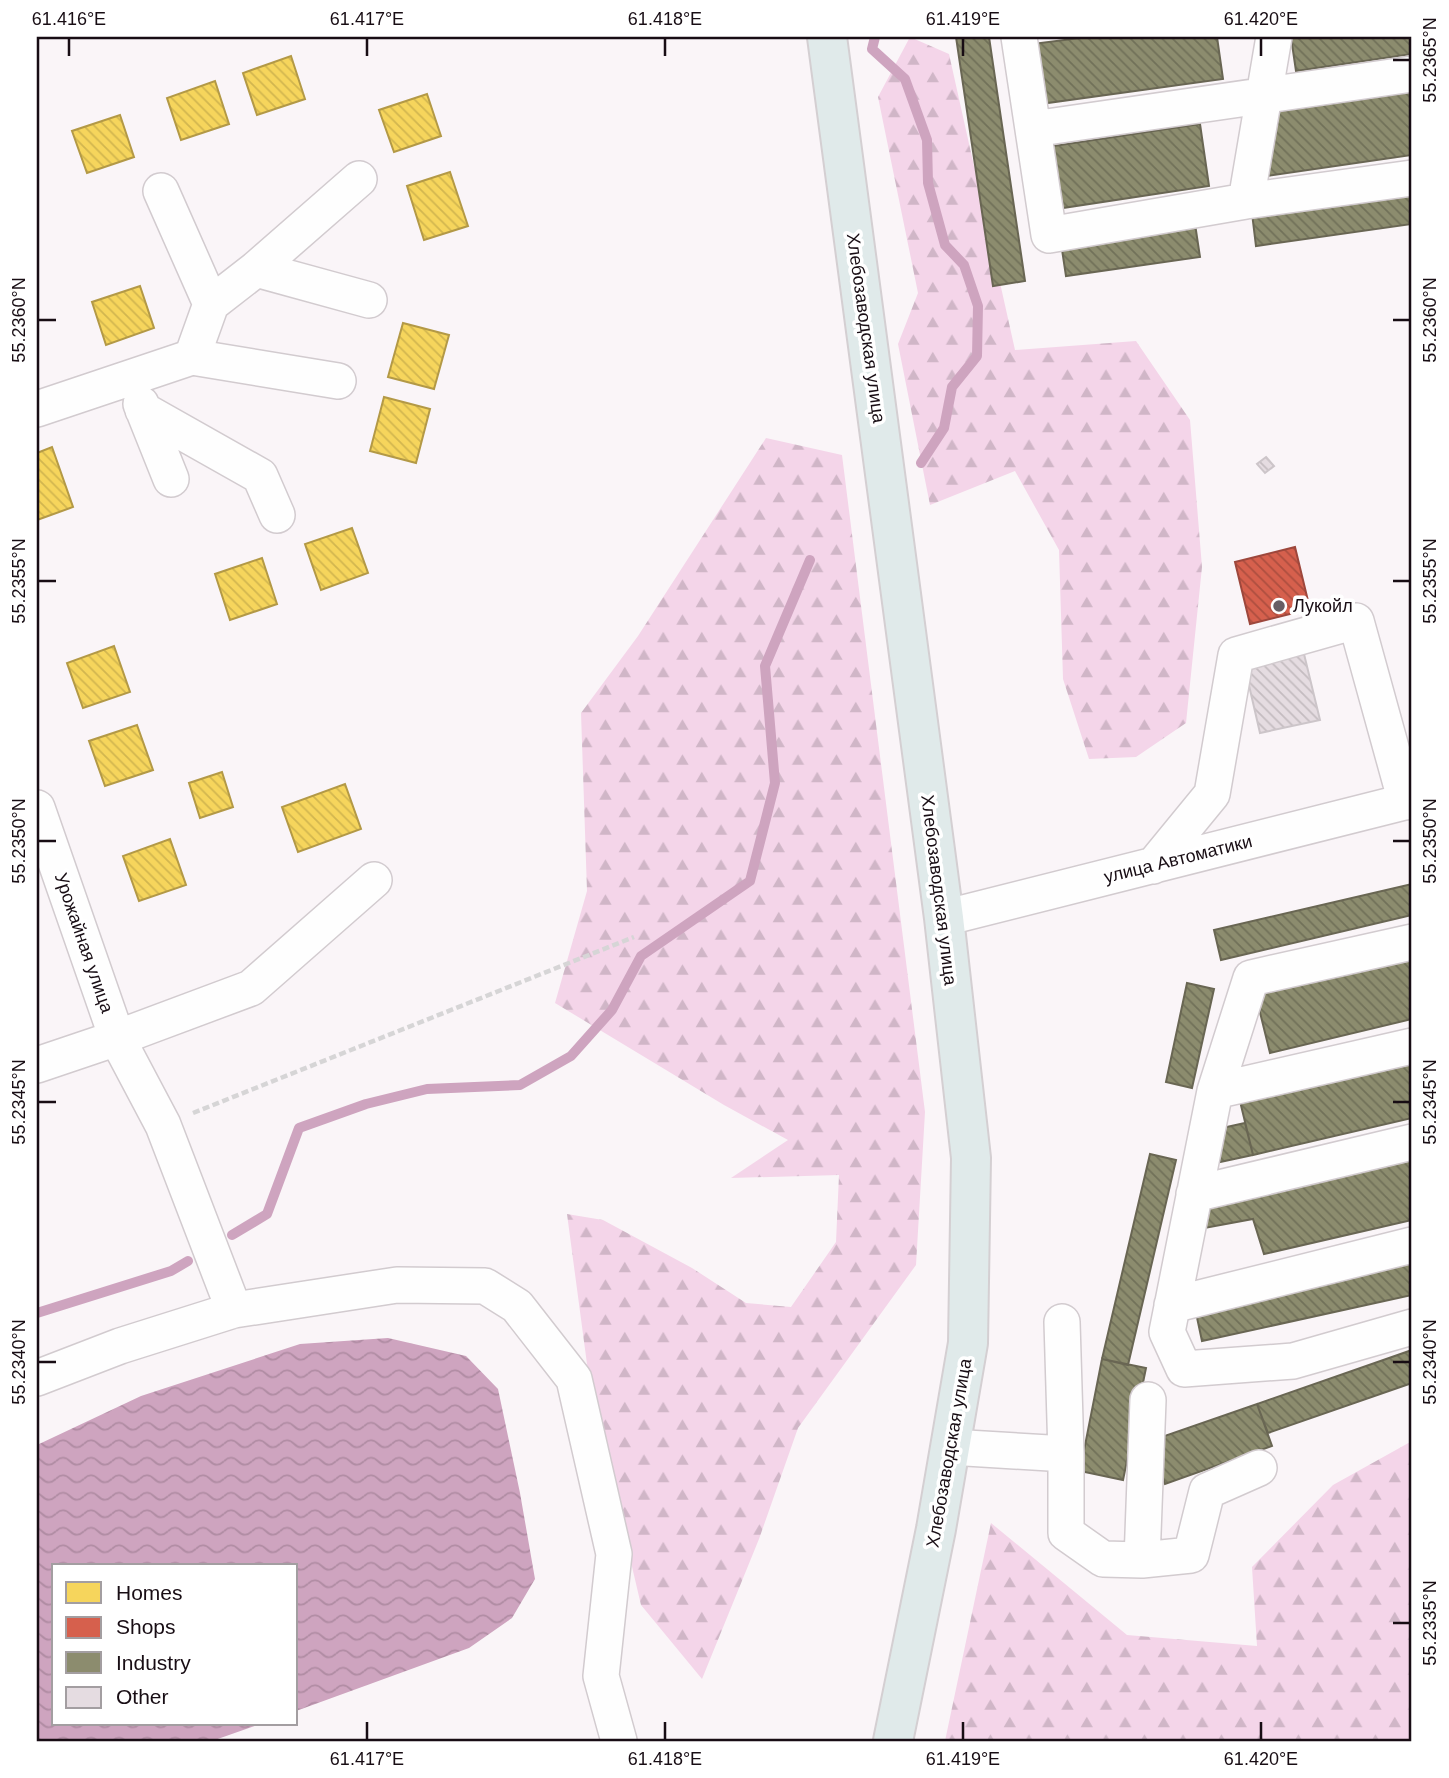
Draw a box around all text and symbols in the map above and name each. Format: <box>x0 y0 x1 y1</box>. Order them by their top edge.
text: 61.416°E <box>32 9 106 29</box>
text: 61.417°E <box>330 9 404 29</box>
text: 61.418°E <box>628 9 702 29</box>
text: 61.419°E <box>926 9 1000 29</box>
text: 61.420°E <box>1224 9 1298 29</box>
text: 55.2365°N <box>1420 17 1440 103</box>
street label: Хлебозаводская улица <box>843 232 889 425</box>
text: 55.2360°N <box>9 277 29 363</box>
text: 55.2360°N <box>1420 277 1440 363</box>
text: 55.2355°N <box>9 538 29 624</box>
text: 55.2355°N <box>1420 538 1440 624</box>
place label: Лукойл <box>1293 596 1353 616</box>
marker: Лукойл <box>1271 598 1287 614</box>
street label: Хлебозаводская улица <box>917 794 961 987</box>
text: 55.2350°N <box>9 798 29 884</box>
text: 55.2350°N <box>1420 798 1440 884</box>
street label: улица Автоматики <box>1102 831 1254 887</box>
street label: Урожайная улица <box>51 870 118 1017</box>
text: 55.2345°N <box>9 1059 29 1145</box>
text: 55.2345°N <box>1420 1059 1440 1145</box>
text: 55.2340°N <box>9 1319 29 1405</box>
text: 55.2340°N <box>1420 1319 1440 1405</box>
street label: Хлебозаводская улица <box>923 1356 976 1549</box>
legend <box>52 1564 298 1726</box>
text: 55.2335°N <box>1420 1580 1440 1666</box>
text: Homes <box>116 1581 183 1604</box>
text: Shops <box>116 1615 176 1638</box>
text: Industry <box>116 1651 191 1674</box>
text: Other <box>116 1685 169 1708</box>
text: 61.417°E <box>330 1749 404 1769</box>
text: 61.418°E <box>628 1749 702 1769</box>
text: 61.419°E <box>926 1749 1000 1769</box>
text: 61.420°E <box>1224 1749 1298 1769</box>

